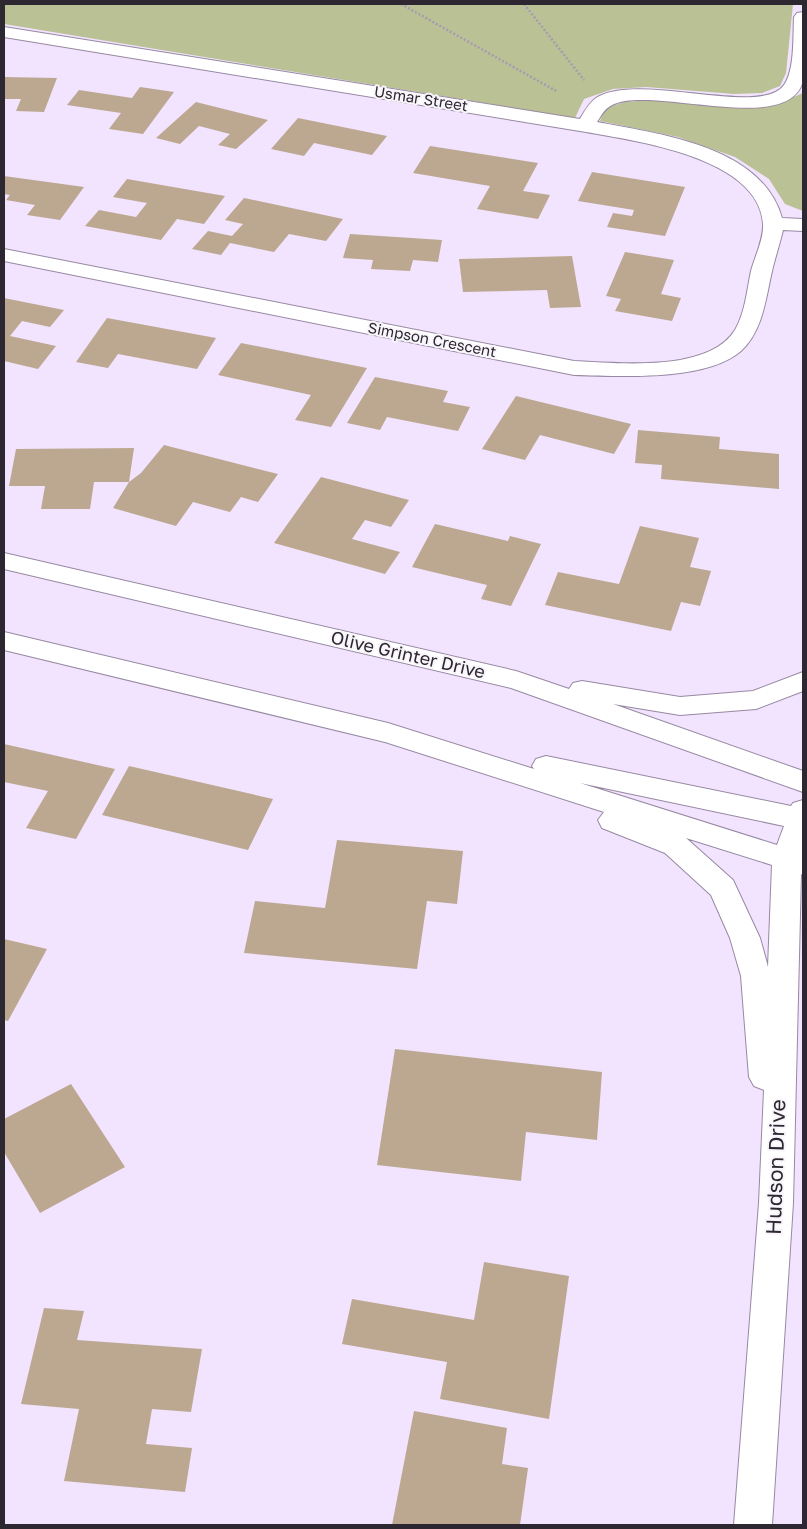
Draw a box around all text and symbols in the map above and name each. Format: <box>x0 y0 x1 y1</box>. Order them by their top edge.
street label: Usmar Street <box>373 82 469 114</box>
street label: Simpson Crescent <box>366 318 498 360</box>
street label: Olive Grinter Drive <box>329 626 488 682</box>
street label: Hudson Drive <box>760 1099 790 1235</box>

